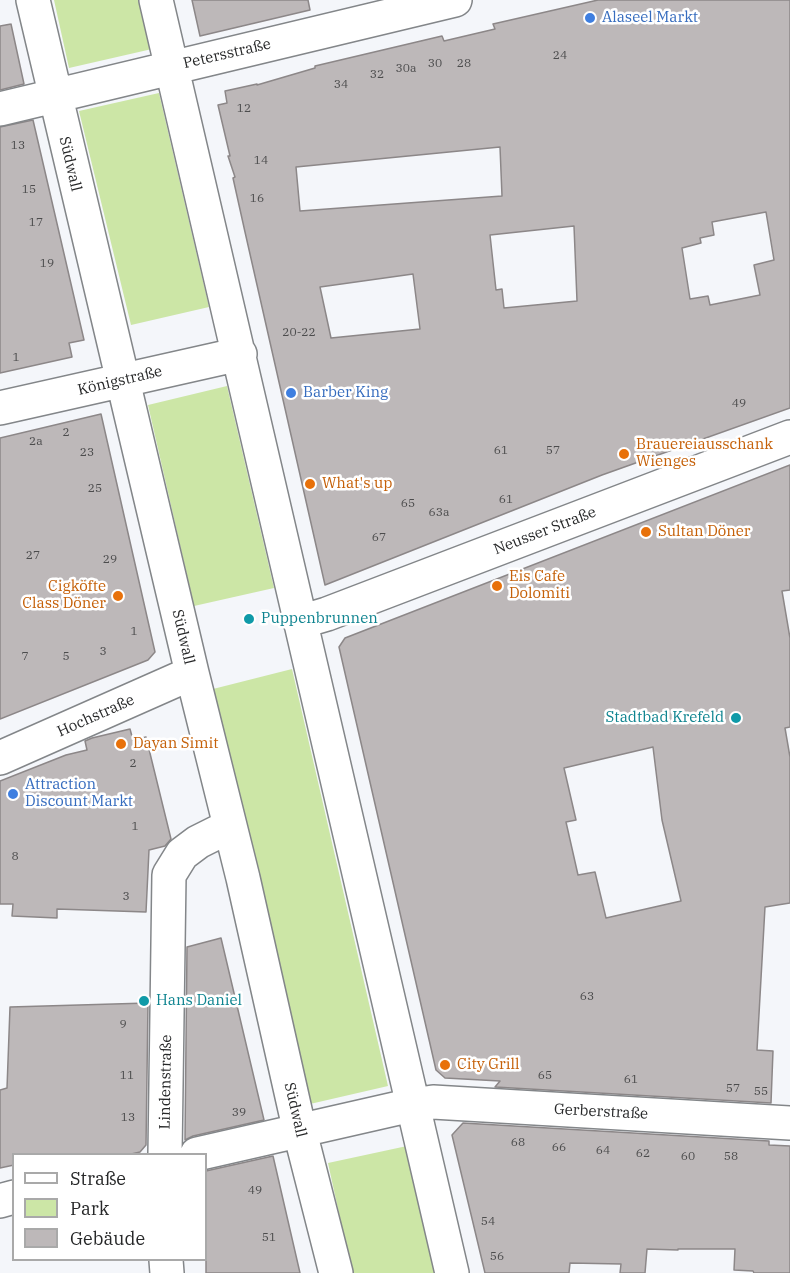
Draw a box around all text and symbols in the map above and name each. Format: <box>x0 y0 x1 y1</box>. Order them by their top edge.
place label: Alaseel Markt <box>602 9 698 27</box>
marker: Alaseel Markt <box>583 11 597 25</box>
street label: Petersstraße <box>181 35 273 73</box>
house number: 24 <box>553 49 567 63</box>
house number: 30 <box>428 57 442 71</box>
house number: 28 <box>457 57 471 71</box>
house number: 30a <box>396 62 416 76</box>
house number: 32 <box>370 68 384 82</box>
house number: 34 <box>334 78 348 92</box>
house number: 12 <box>237 102 251 116</box>
street label: Südwall <box>55 135 85 193</box>
house number: 13 <box>11 139 25 153</box>
house number: 14 <box>254 154 268 168</box>
house number: 15 <box>22 183 36 197</box>
house number: 16 <box>250 192 264 206</box>
house number: 17 <box>29 216 43 230</box>
house number: 19 <box>40 257 54 271</box>
house number: 20-22 <box>282 326 316 340</box>
house number: 1 <box>12 351 20 365</box>
street label: Königstraße <box>76 363 164 399</box>
place label: Barber King <box>303 384 388 402</box>
marker: Barber King <box>284 386 298 400</box>
house number: 49 <box>732 397 746 411</box>
house number: 2 <box>62 426 70 440</box>
house number: 2a <box>29 435 43 449</box>
place label: Brauereiausschank Wienges <box>636 436 773 471</box>
house number: 61 <box>494 444 508 458</box>
house number: 57 <box>546 444 560 458</box>
house number: 23 <box>80 446 94 460</box>
marker: Brauereiausschank Wienges <box>617 447 631 461</box>
place label: What's up <box>322 475 392 493</box>
marker: What's up <box>303 477 317 491</box>
house number: 25 <box>88 482 102 496</box>
house number: 61 <box>499 493 513 507</box>
house number: 65 <box>401 497 415 511</box>
street label: Neusser Straße <box>491 503 599 559</box>
house number: 63a <box>429 506 449 520</box>
place label: Sultan Döner <box>658 523 750 541</box>
marker: Sultan Döner <box>639 525 653 539</box>
house number: 67 <box>372 531 386 545</box>
house number: 27 <box>26 549 40 563</box>
house number: 29 <box>103 553 117 567</box>
place label: Eis Cafe Dolomiti <box>509 568 570 603</box>
place label: Cigköfte Class Döner <box>22 578 106 613</box>
marker: Eis Cafe Dolomiti <box>490 579 504 593</box>
marker: Cigköfte Class Döner <box>111 589 125 603</box>
street label: Südwall <box>168 608 198 666</box>
place label: Puppenbrunnen <box>261 610 378 628</box>
marker: Puppenbrunnen <box>242 612 256 626</box>
house number: 1 <box>130 625 138 639</box>
house number: 3 <box>99 645 107 659</box>
house number: 7 <box>21 650 29 664</box>
house number: 5 <box>62 650 70 664</box>
street label: Hochstraße <box>55 691 137 741</box>
place label: Stadtbad Krefeld <box>606 709 724 727</box>
marker: Stadtbad Krefeld <box>729 711 743 725</box>
place label: Dayan Simit <box>133 735 219 753</box>
marker: Dayan Simit <box>114 737 128 751</box>
house number: 2 <box>129 757 137 771</box>
place label: Attraction Discount Markt <box>25 776 133 811</box>
marker: Attraction Discount Markt <box>6 787 20 801</box>
house number: 1 <box>131 820 139 834</box>
house number: 8 <box>11 850 19 864</box>
house number: 3 <box>122 890 130 904</box>
house number: 63 <box>580 990 594 1004</box>
place label: Hans Daniel <box>156 992 242 1010</box>
marker: Hans Daniel <box>137 994 151 1008</box>
house number: 9 <box>119 1018 127 1032</box>
street label: Lindenstraße <box>156 1034 176 1130</box>
place label: City Grill <box>457 1056 519 1074</box>
marker: City Grill <box>438 1058 452 1072</box>
house number: 11 <box>120 1069 134 1083</box>
house number: 65 <box>538 1069 552 1083</box>
house number: 61 <box>624 1073 638 1087</box>
street label: Südwall <box>280 1081 310 1139</box>
house number: 57 <box>726 1082 740 1096</box>
house number: 55 <box>754 1085 768 1099</box>
street label: Gerberstraße <box>553 1101 649 1123</box>
house number: 39 <box>232 1106 246 1120</box>
house number: 13 <box>121 1111 135 1125</box>
house number: 68 <box>511 1136 525 1150</box>
house number: 66 <box>552 1141 566 1155</box>
house number: 64 <box>596 1144 610 1158</box>
house number: 62 <box>636 1147 650 1161</box>
house number: 60 <box>681 1150 695 1164</box>
house number: 58 <box>724 1150 738 1164</box>
legend <box>12 1153 207 1261</box>
text: Straße <box>70 1167 126 1190</box>
house number: 49 <box>248 1184 262 1198</box>
text: Park <box>70 1197 109 1220</box>
house number: 54 <box>481 1215 495 1229</box>
text: Gebäude <box>70 1227 145 1250</box>
house number: 51 <box>262 1231 276 1245</box>
house number: 56 <box>490 1250 504 1264</box>

